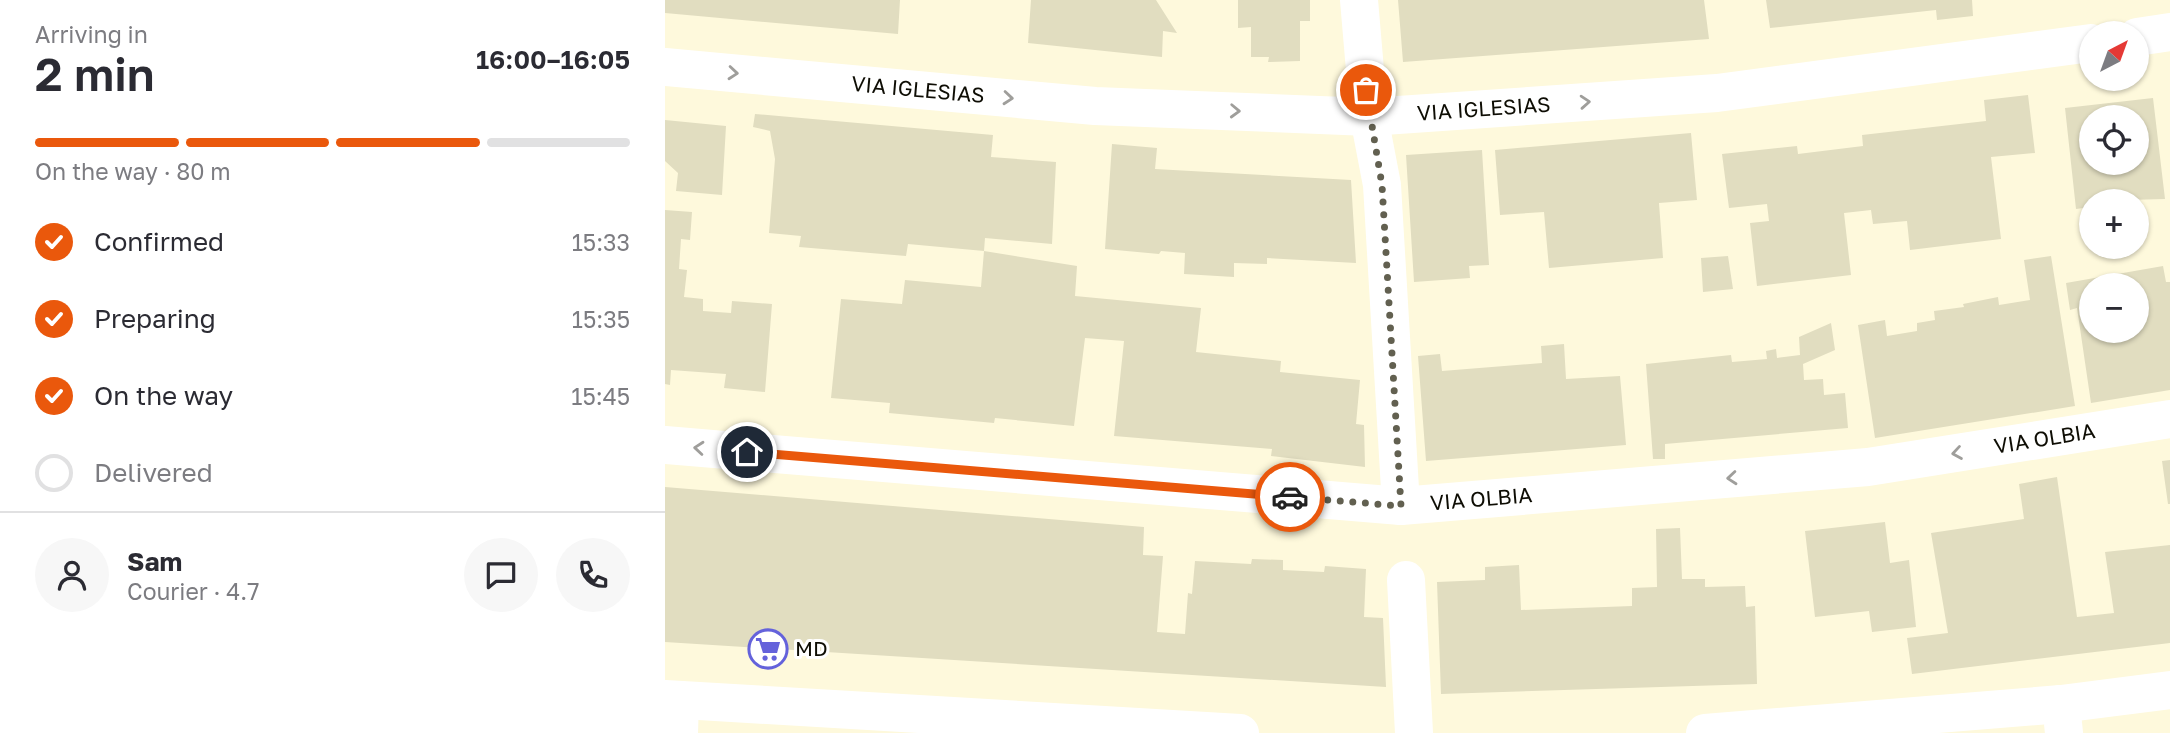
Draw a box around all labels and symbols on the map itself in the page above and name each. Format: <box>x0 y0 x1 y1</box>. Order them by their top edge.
north arrow <box>2079 21 2149 91</box>
pin <box>1336 60 1396 120</box>
one-way arrow <box>728 65 739 80</box>
street label: VIA IGLESIAS <box>850 70 986 108</box>
one-way arrow <box>1003 90 1014 105</box>
street label: VIA IGLESIAS <box>1416 91 1551 126</box>
one-way arrow <box>1580 95 1591 110</box>
one-way arrow <box>1230 104 1241 119</box>
street label: VIA OLBIA <box>1992 417 2097 459</box>
pin <box>717 422 777 482</box>
one-way arrow <box>693 441 704 456</box>
one-way arrow <box>1952 445 1963 460</box>
courier <box>1255 462 1325 532</box>
one-way arrow <box>1726 470 1737 485</box>
street label: VIA OLBIA <box>1429 481 1533 516</box>
supermarket icon: MD <box>747 628 789 670</box>
place label: MD <box>795 635 828 661</box>

